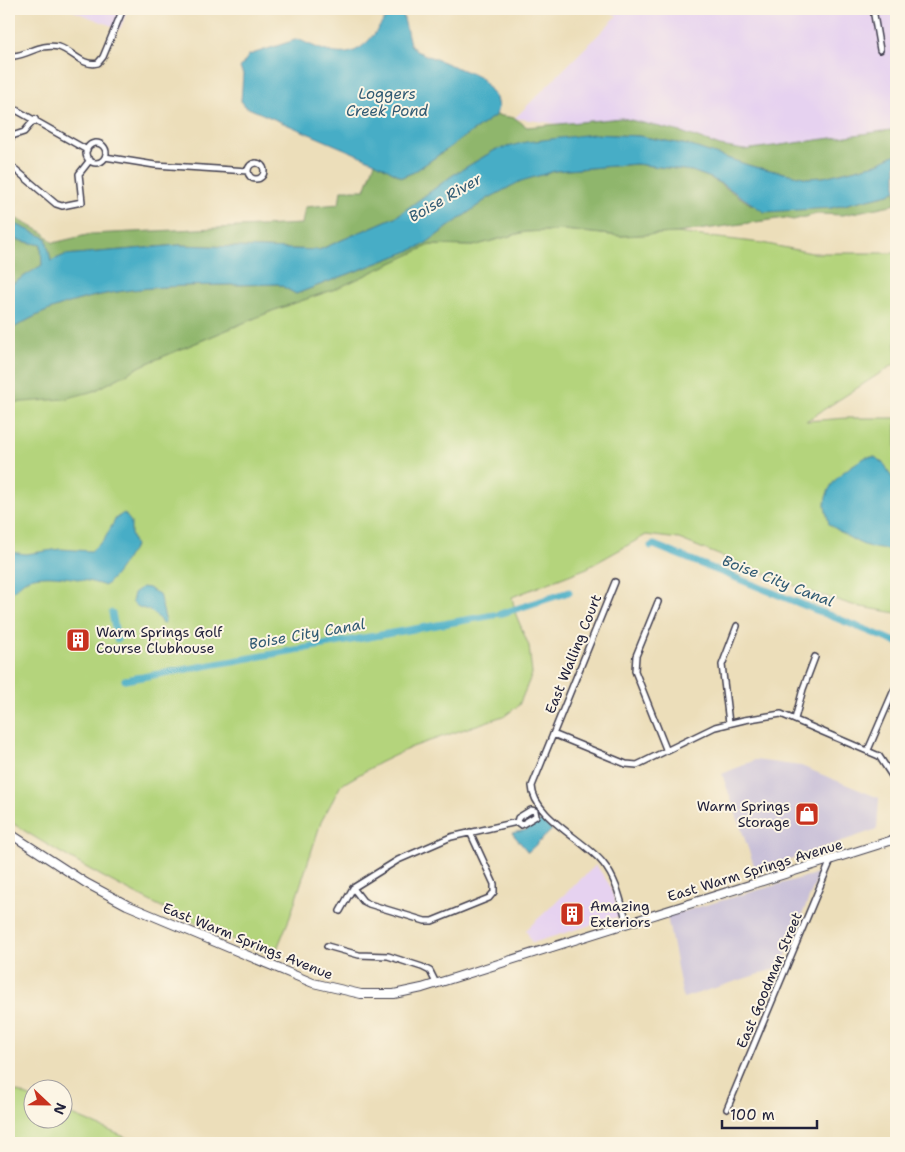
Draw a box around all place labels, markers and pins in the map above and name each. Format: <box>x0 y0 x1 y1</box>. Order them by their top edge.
place label: Warm Springs Golf Course Clubhouse <box>96 623 223 657</box>
building icon: Warm Springs Golf Course Clubhouse <box>65 627 91 653</box>
place label: Warm Springs Storage <box>697 797 790 831</box>
shop icon: Warm Springs Storage <box>794 801 820 827</box>
place label: Amazing Exteriors <box>590 897 651 931</box>
building icon: Amazing Exteriors <box>559 901 585 927</box>

